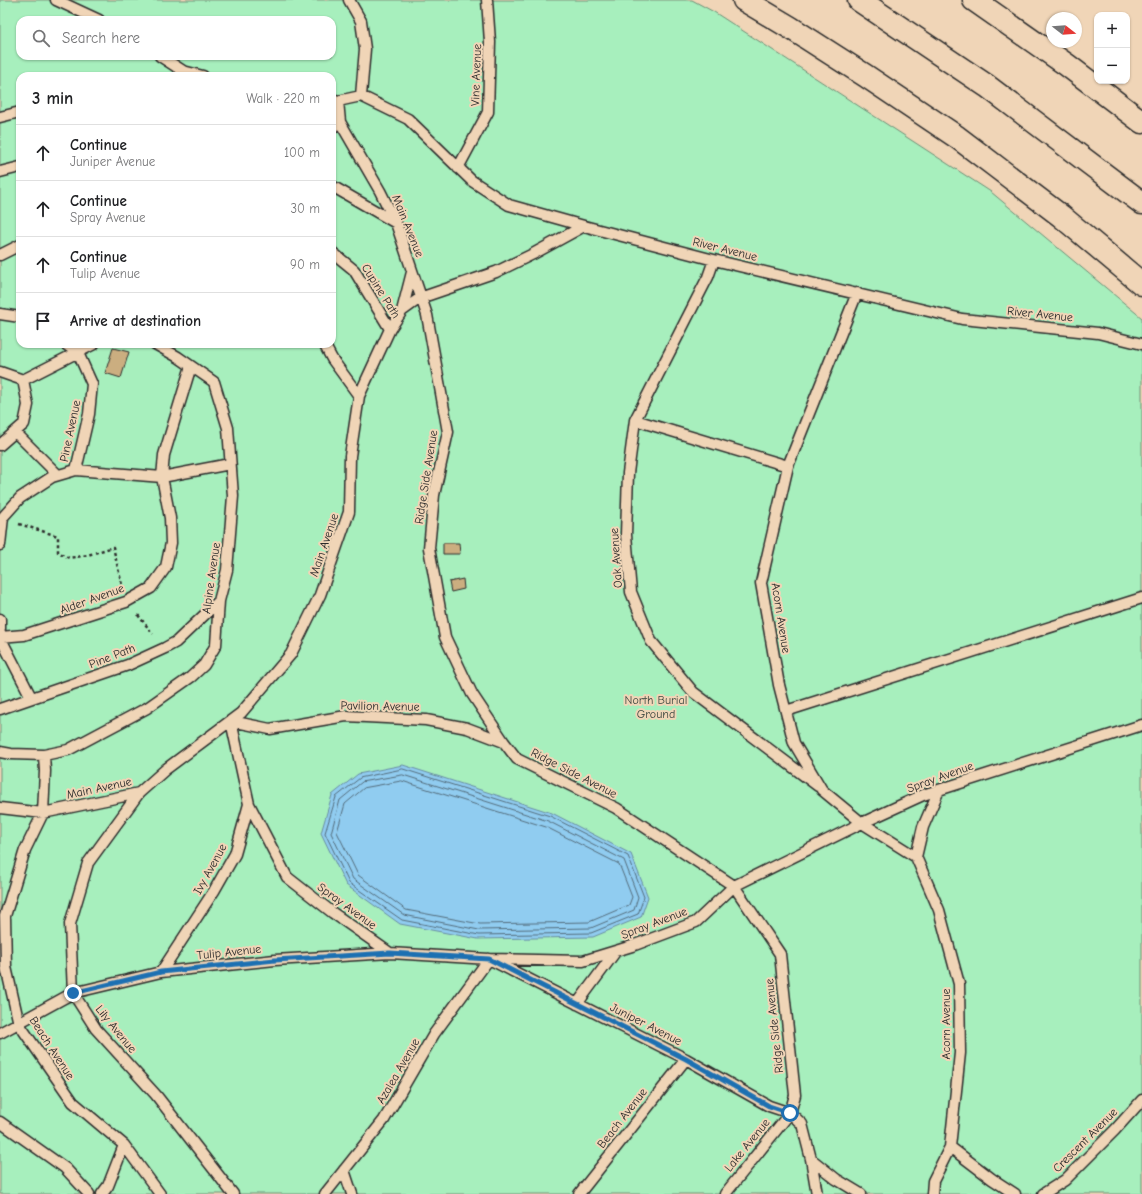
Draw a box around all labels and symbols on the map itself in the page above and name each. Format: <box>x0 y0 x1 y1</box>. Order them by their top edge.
north arrow <box>1046 12 1082 48</box>
street label: Vine Avenue <box>468 44 484 106</box>
street label: Main Avenue <box>389 193 427 259</box>
street label: River Avenue <box>691 234 759 264</box>
street label: Cupine Path <box>359 261 403 321</box>
street label: River Avenue <box>1006 304 1074 324</box>
street label: Pine Avenue <box>57 399 83 463</box>
street label: Ridge Side Avenue <box>412 429 440 525</box>
street label: Main Avenue <box>307 511 341 579</box>
street label: Oak Avenue <box>607 527 625 589</box>
street label: Alpine Avenue <box>199 541 223 615</box>
street label: Alder Avenue <box>58 581 126 617</box>
street label: Acorn Avenue <box>769 582 793 654</box>
street label: Pine Path <box>87 641 137 671</box>
park label: North Burial Ground <box>625 693 687 721</box>
street label: Pavilion Avenue <box>340 698 420 714</box>
street label: Ridge Side Avenue <box>529 745 619 801</box>
street label: Spray Avenue <box>905 759 975 795</box>
street label: Main Avenue <box>65 774 133 802</box>
street label: Ivy Avenue <box>190 841 230 897</box>
street label: Spray Avenue <box>315 880 379 932</box>
street label: Spray Avenue <box>619 904 689 942</box>
street label: Tulip Avenue <box>196 942 262 962</box>
street label: Ridge Side Avenue <box>762 978 786 1074</box>
route end <box>64 984 82 1002</box>
street label: Acorn Avenue <box>939 988 953 1060</box>
street label: Juniper Avenue <box>608 1000 684 1048</box>
street label: Lily Avenue <box>93 1002 139 1056</box>
street label: Beach Avenue <box>26 1014 78 1082</box>
street label: Azalea Avenue <box>374 1036 422 1106</box>
street label: Beach Avenue <box>594 1085 650 1151</box>
route start <box>781 1104 799 1122</box>
street label: Crescent Avenue <box>1050 1105 1120 1175</box>
street label: Lake Avenue <box>721 1116 773 1174</box>

